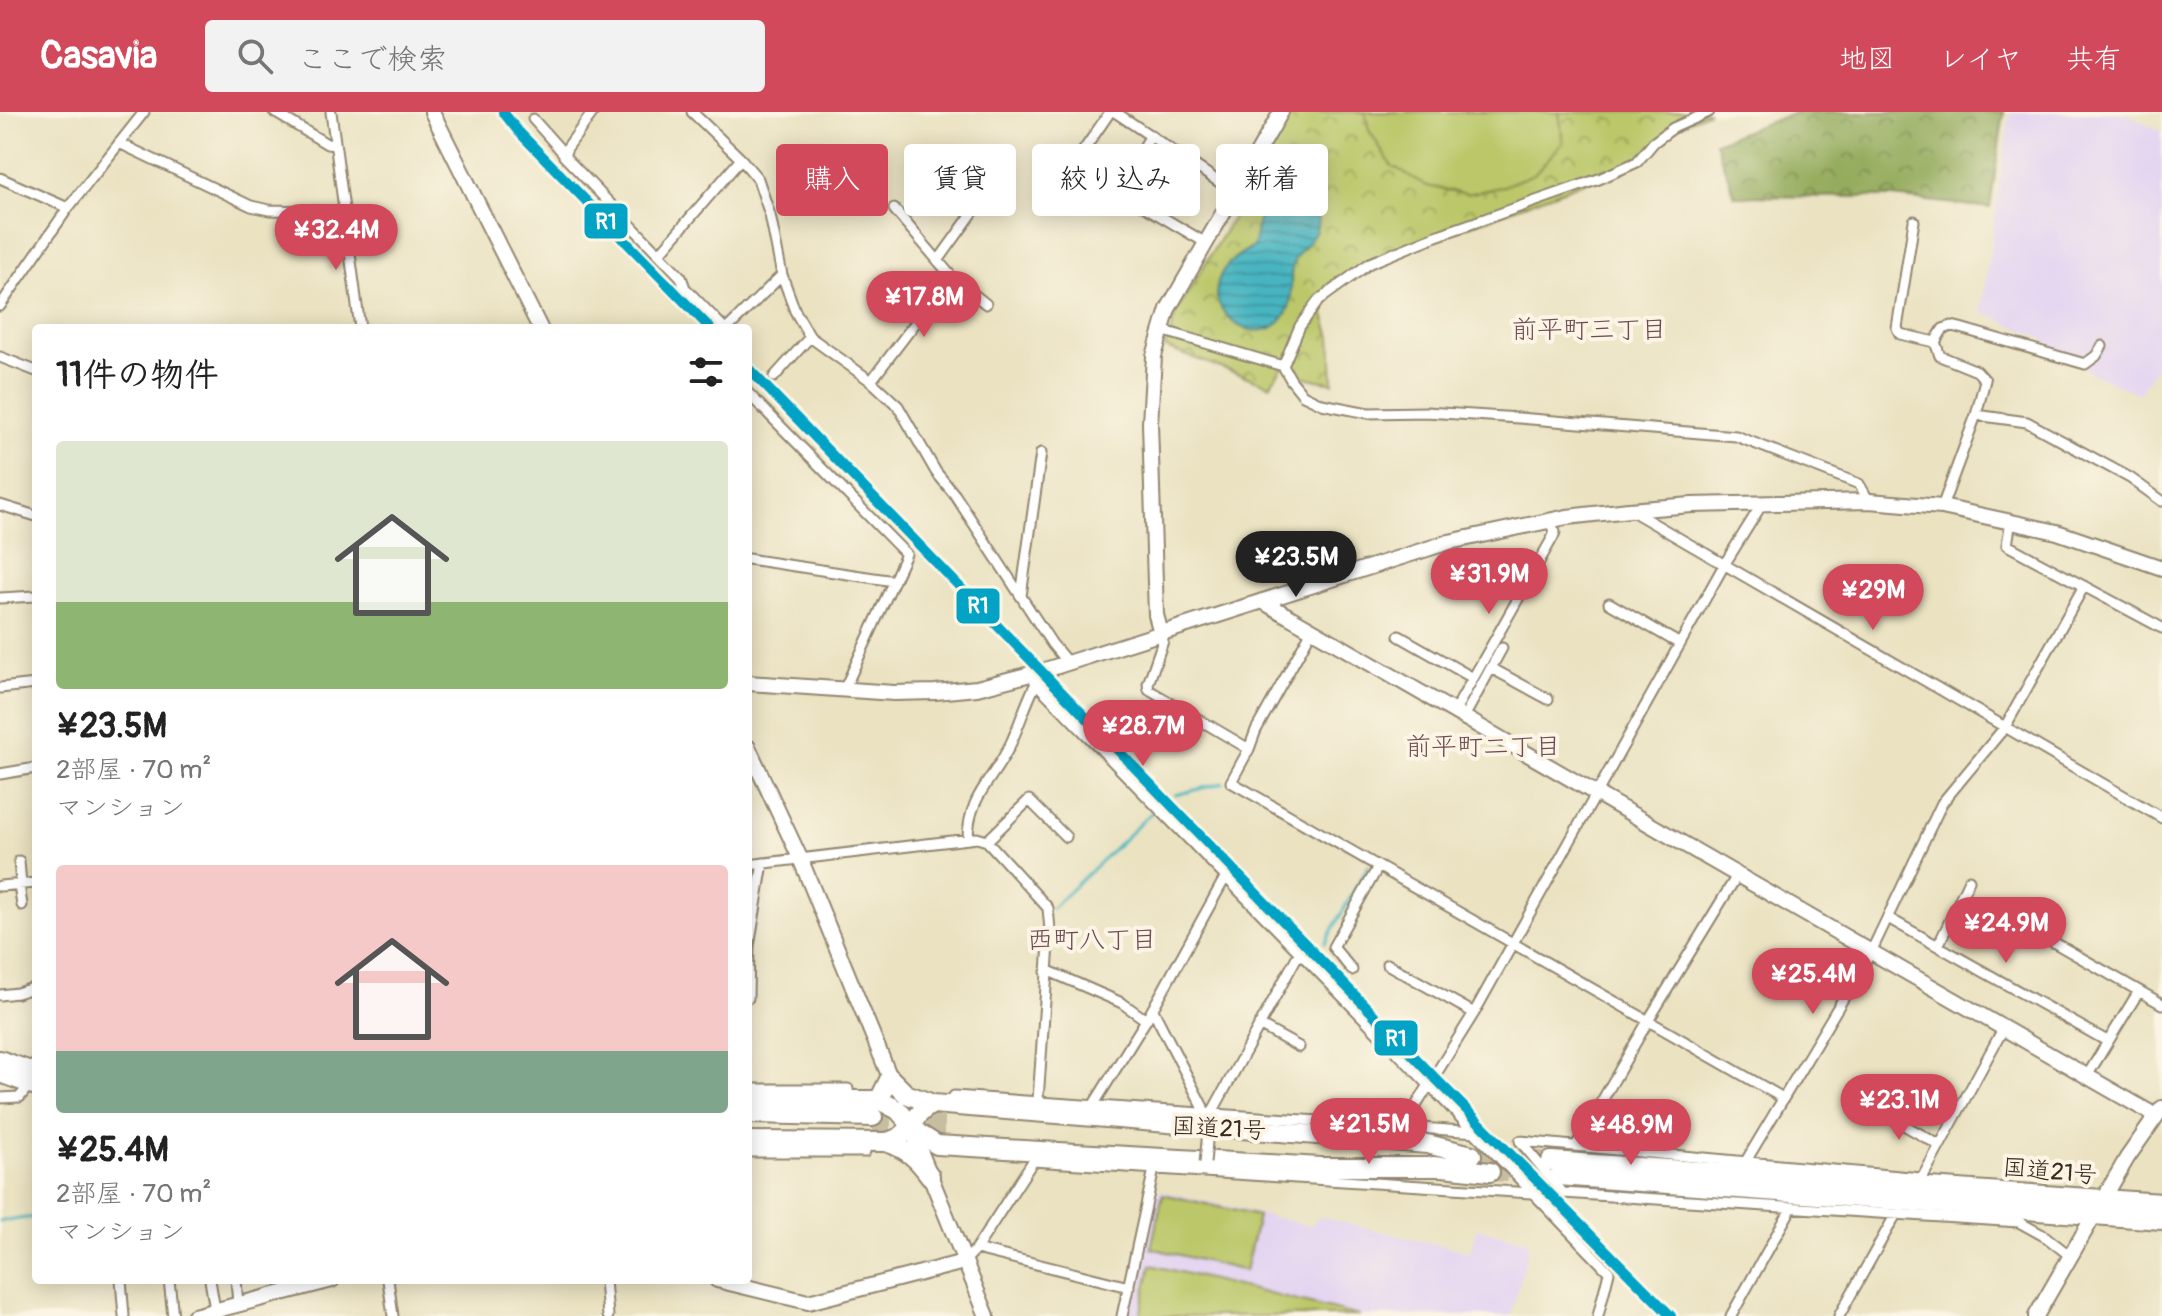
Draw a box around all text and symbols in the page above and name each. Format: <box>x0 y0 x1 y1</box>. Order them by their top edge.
search box <box>205 20 765 92</box>
text: Casavia <box>40 32 157 80</box>
icon: search <box>233 34 277 78</box>
text: ここで検索 <box>297 41 447 78</box>
text: 地図 <box>1839 42 1895 77</box>
text: レイヤ <box>1939 42 2022 77</box>
text: 共有 <box>2066 42 2122 77</box>
chip: 購入 <box>776 144 888 216</box>
chip: 賃貸 <box>904 144 1016 216</box>
chip: 絞り込み <box>1032 144 1200 216</box>
chip: 新着 <box>1216 144 1328 216</box>
line badge: R1 <box>583 202 629 240</box>
pin: ¥32.4M <box>271 204 401 272</box>
text: R1 <box>595 208 617 236</box>
text: ¥32.4M <box>293 214 379 246</box>
pin: ¥17.8M <box>859 271 989 339</box>
text: ¥17.8M <box>884 281 964 313</box>
district label: 前平町三丁目 <box>1511 314 1667 346</box>
icon: filters <box>684 350 728 394</box>
text: 11件の物件 <box>56 354 219 397</box>
icon: home <box>320 493 464 637</box>
pin: ¥23.5M <box>1231 531 1361 599</box>
text: ¥23.5M <box>1254 541 1338 573</box>
pin: ¥31.9M <box>1424 548 1554 616</box>
text: ¥31.9M <box>1449 558 1529 590</box>
pin: ¥29M <box>1826 564 1920 632</box>
text: ¥29M <box>1841 574 1905 606</box>
line badge: R1 <box>955 587 1001 625</box>
text: R1 <box>967 592 989 620</box>
pin: ¥28.7M <box>1078 700 1208 768</box>
text: ¥23.5M <box>56 705 167 748</box>
text: ¥28.7M <box>1101 710 1185 742</box>
district label: 前平町二丁目 <box>1405 731 1561 763</box>
text: 2部屋 · 70 m² <box>56 754 211 786</box>
text: マンション <box>56 792 185 824</box>
pin: ¥24.9M <box>1941 897 2071 965</box>
text: ¥24.9M <box>1963 907 2049 939</box>
icon: home <box>320 917 464 1061</box>
district label: 西町八丁目 <box>1027 924 1157 956</box>
pin: ¥25.4M <box>1748 948 1878 1016</box>
text: ¥25.4M <box>1770 958 1856 990</box>
line badge: R1 <box>1373 1019 1419 1057</box>
text: R1 <box>1385 1025 1407 1053</box>
pin: ¥23.1M <box>1834 1074 1964 1142</box>
text: ¥23.1M <box>1859 1084 1939 1116</box>
pin: ¥21.5M <box>1304 1098 1434 1166</box>
pin: ¥48.9M <box>1566 1099 1696 1167</box>
text: ¥21.5M <box>1328 1108 1410 1140</box>
text: ¥48.9M <box>1589 1109 1673 1141</box>
street label: 国道21号 <box>1171 1112 1267 1145</box>
text: ¥25.4M <box>56 1129 169 1172</box>
street label: 国道21号 <box>2001 1153 2098 1190</box>
text: 2部屋 · 70 m² <box>56 1178 211 1210</box>
text: マンション <box>56 1216 185 1248</box>

